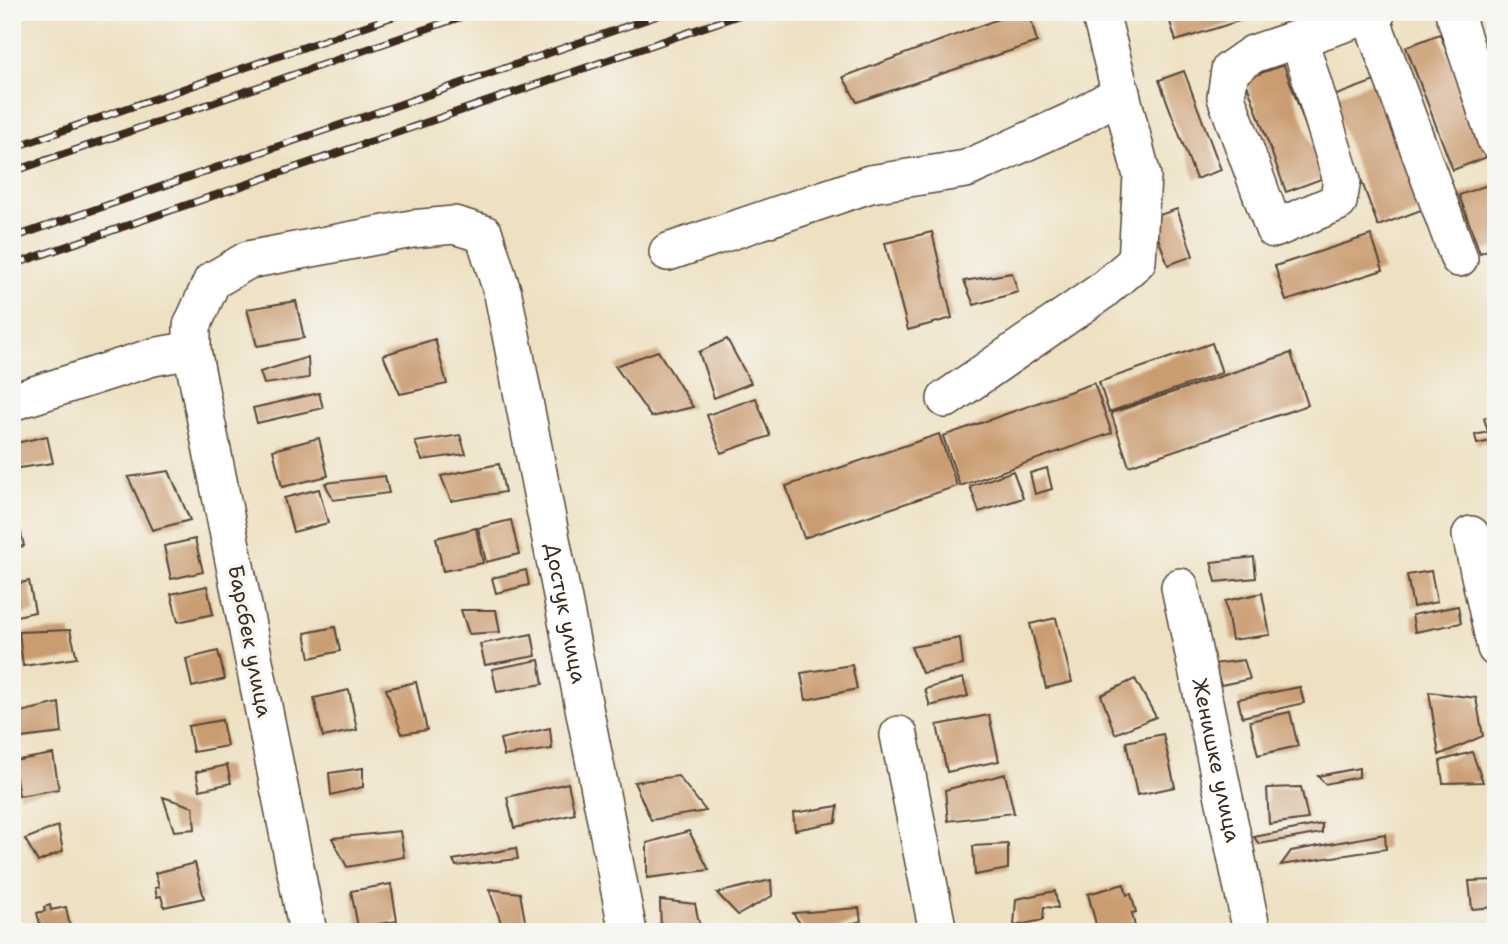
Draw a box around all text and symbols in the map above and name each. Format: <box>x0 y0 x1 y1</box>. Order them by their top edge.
street label: Достук улица <box>538 541 593 686</box>
street label: Барсбек улица <box>221 562 279 720</box>
street label: Женишке улица <box>1185 675 1247 845</box>

